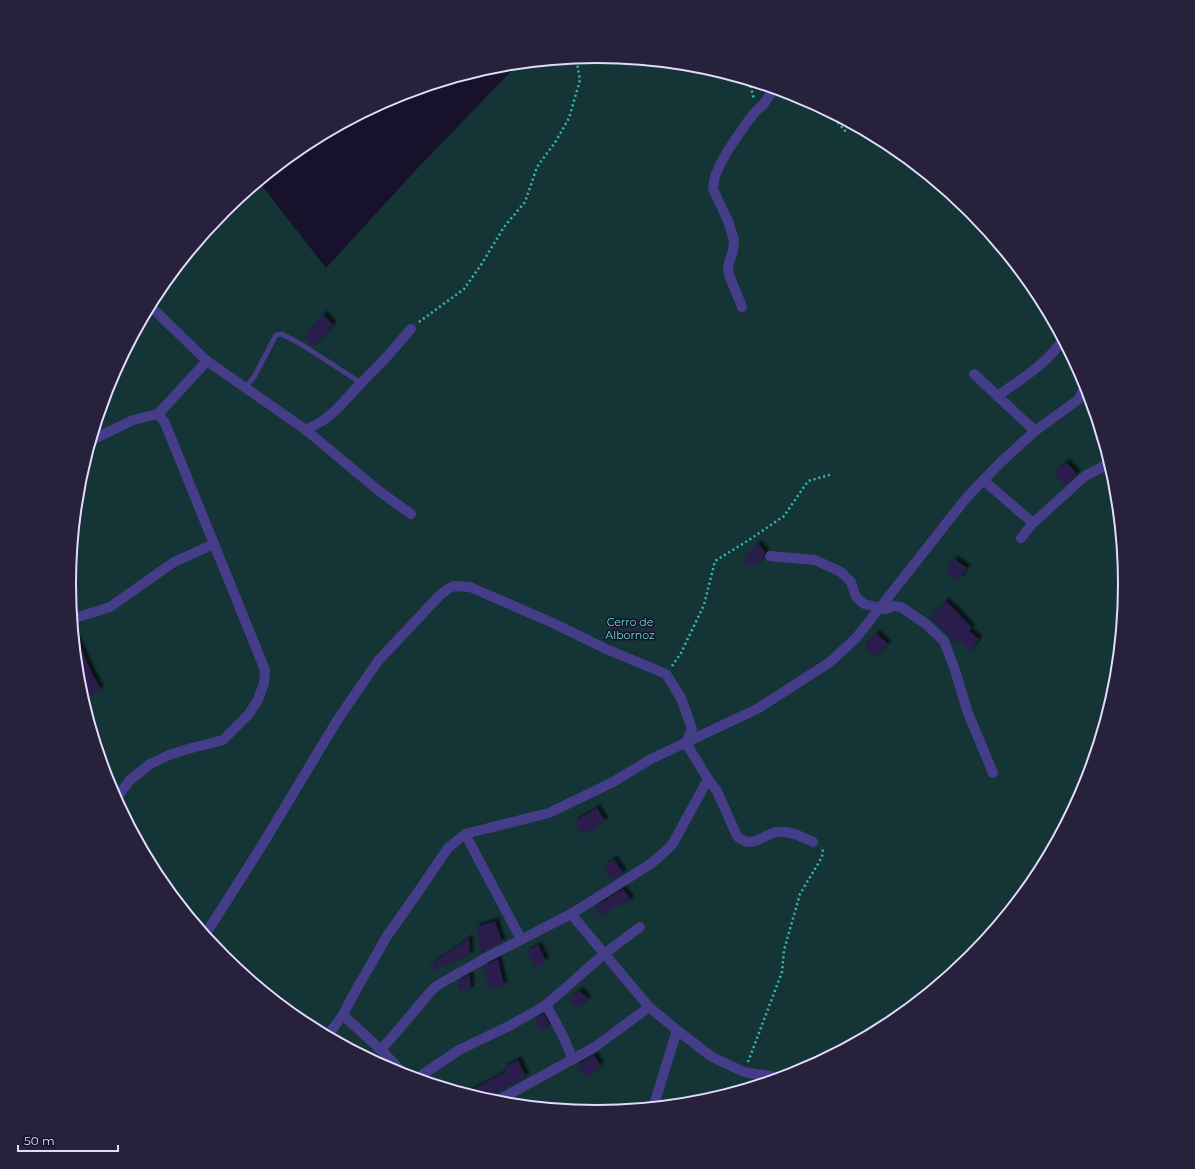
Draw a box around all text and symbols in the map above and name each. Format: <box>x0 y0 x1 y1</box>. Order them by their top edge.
park label: Cerro de Albornoz <box>605 615 655 642</box>
scale bar <box>18 1127 118 1153</box>
text: 50 m <box>24 1133 55 1148</box>

